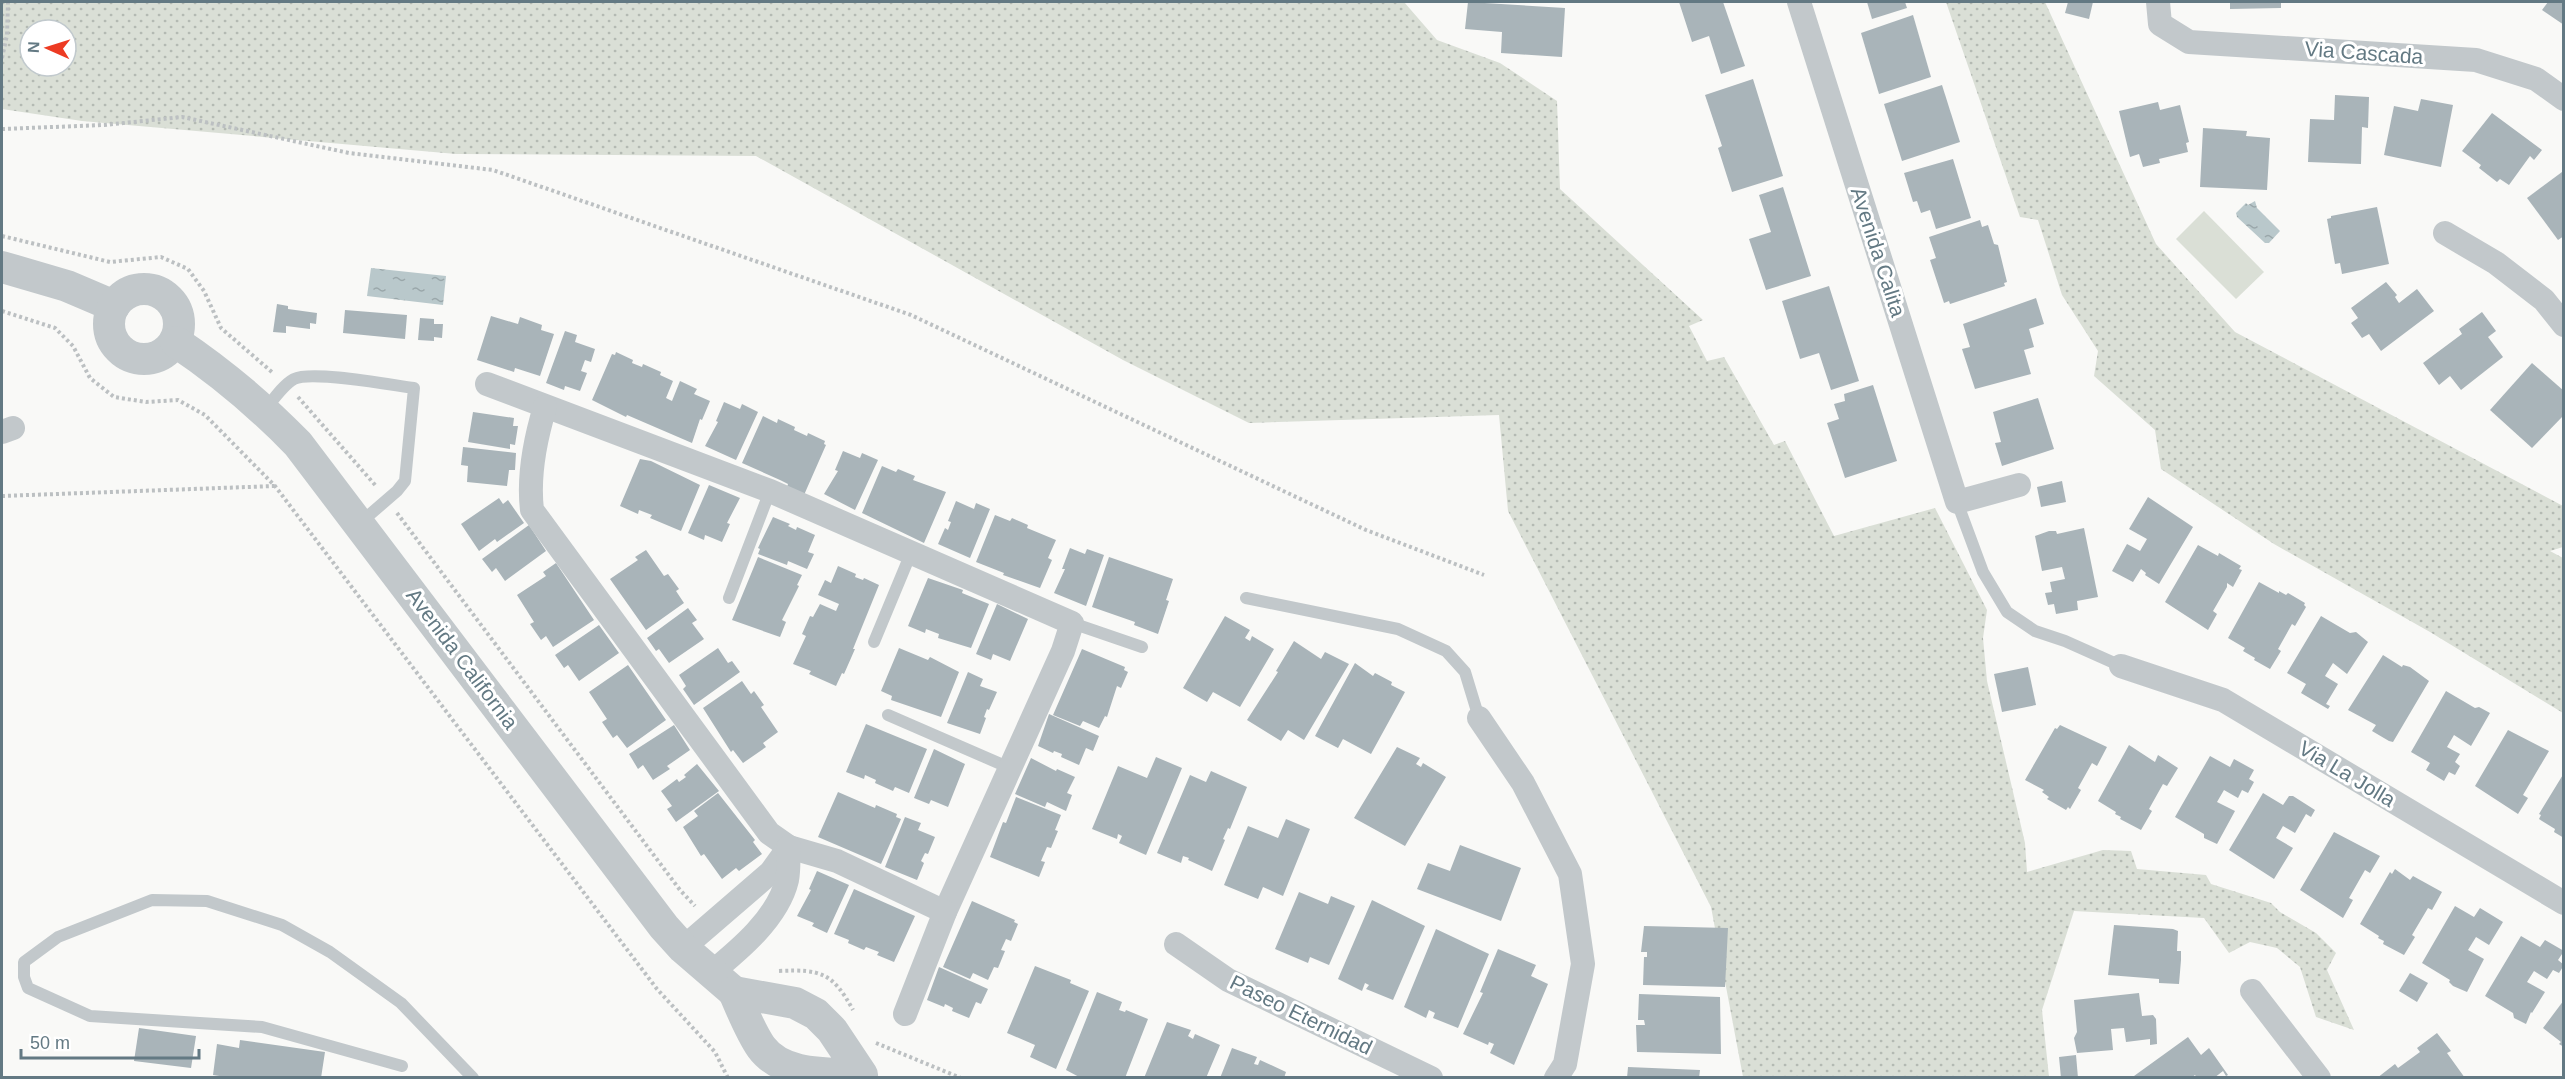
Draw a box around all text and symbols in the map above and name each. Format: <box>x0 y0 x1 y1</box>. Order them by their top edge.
north arrow <box>18 18 78 78</box>
street label: Via Cascada <box>2304 37 2424 68</box>
text: N <box>25 41 42 53</box>
street label: Avenida Calita <box>1847 184 1910 320</box>
street label: Avenida California <box>402 584 523 734</box>
street label: Via La Jolla <box>2295 736 2400 811</box>
street label: Paseo Eternidad <box>1226 970 1376 1059</box>
scale bar <box>21 1022 200 1060</box>
text: 50 m <box>30 1033 70 1053</box>

